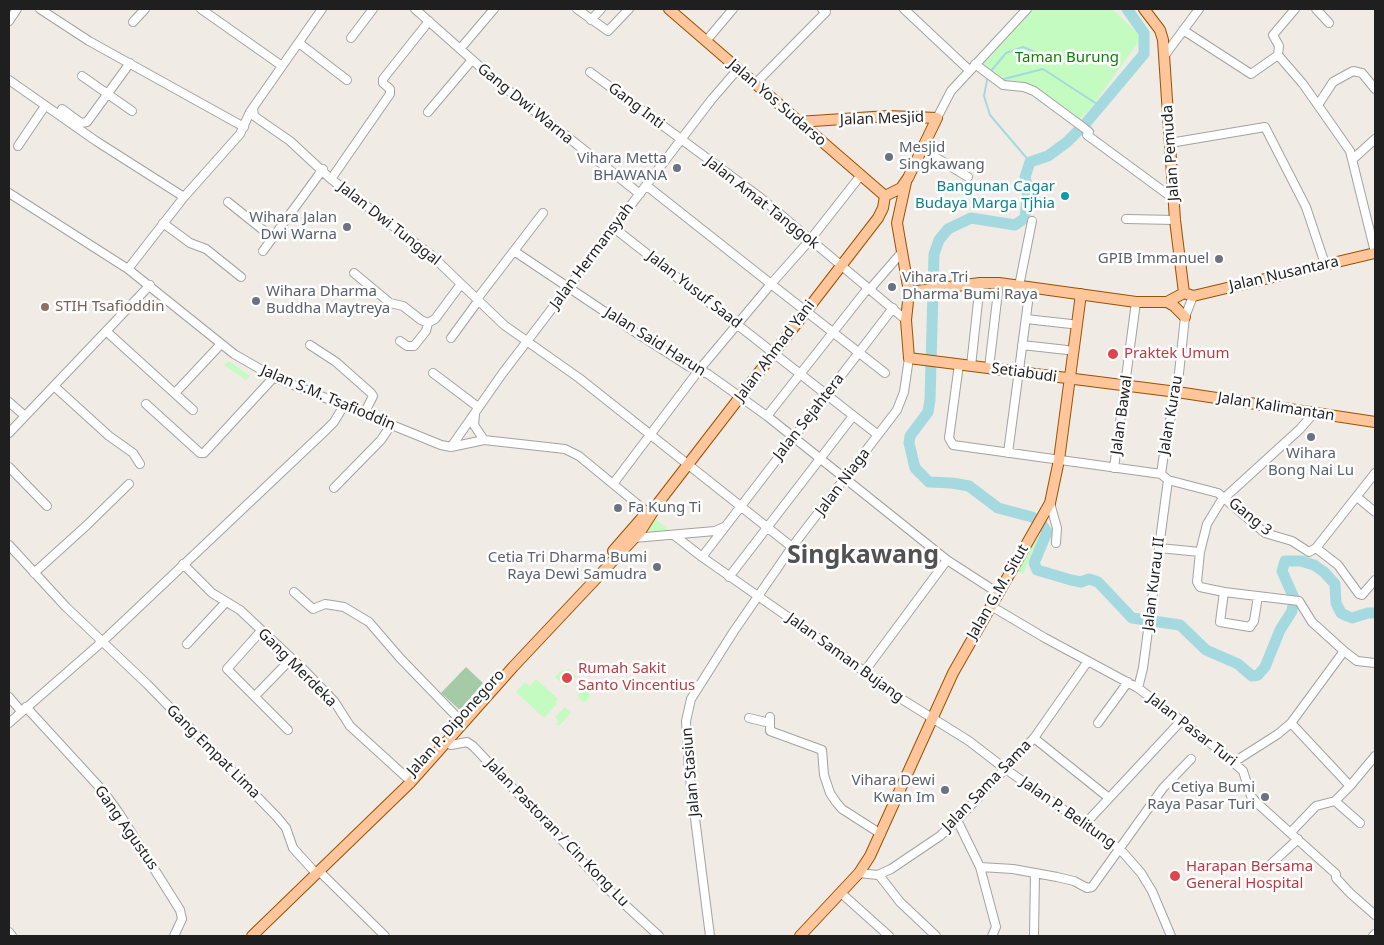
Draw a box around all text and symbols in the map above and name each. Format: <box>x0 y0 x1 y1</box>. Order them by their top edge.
park label: Taman Burung <box>1015 49 1119 67</box>
street label: Jalan Yos Sudarso <box>725 56 829 150</box>
street label: Gang Dwi Warna <box>473 60 577 148</box>
street label: Gang Inti <box>604 79 668 133</box>
street label: Jalan Pemuda <box>1159 104 1183 202</box>
street label: Jalan Mesjid <box>840 109 924 129</box>
place label: Mesjid Singkawang <box>899 139 985 174</box>
place label: Vihara Metta BHAWANA <box>577 150 667 185</box>
marker: Mesjid Singkawang <box>883 151 895 163</box>
street label: Jalan Amat Tanggok <box>701 153 823 253</box>
marker: Vihara Metta BHAWANA <box>671 162 683 174</box>
street label: Jalan Dwi Tunggal <box>334 178 444 270</box>
place label: Bangunan Cagar Budaya Marga Tjhia <box>915 178 1055 213</box>
marker: Bangunan Cagar Budaya Marga Tjhia <box>1059 190 1071 202</box>
street label: Jalan Hermansyah <box>546 199 638 313</box>
place label: Wihara Jalan Dwi Warna <box>249 209 337 244</box>
marker: Wihara Jalan Dwi Warna <box>341 221 353 233</box>
street label: Jalan Yusuf Saad <box>643 247 745 333</box>
place label: GPIB Immanuel <box>1098 250 1209 268</box>
marker: GPIB Immanuel <box>1213 253 1225 265</box>
street label: Jalan Nusantara <box>1228 253 1340 295</box>
place label: Vihara Tri Dharma Bumi Raya <box>902 269 1038 304</box>
marker: Vihara Tri Dharma Bumi Raya <box>886 281 898 293</box>
place label: Wihara Dharma Buddha Maytreya <box>266 283 390 318</box>
marker: Wihara Dharma Buddha Maytreya <box>250 295 262 307</box>
street label: Jalan Ahmad Yani <box>731 297 819 405</box>
place label: STIH Tsafioddin <box>55 298 164 316</box>
marker: STIH Tsafioddin <box>39 301 51 313</box>
street label: Jalan Said Harun <box>601 304 709 380</box>
place label: Praktek Umum <box>1124 345 1229 363</box>
marker: Praktek Umum <box>1106 347 1120 361</box>
street label: Setiabudi <box>990 359 1058 387</box>
street label: Jalan S.M. Tsafioddin <box>258 361 398 435</box>
street label: Jalan Sejahtera <box>770 370 848 464</box>
street label: Jalan Bawal <box>1108 374 1136 456</box>
street label: Jalan Kurau <box>1155 374 1187 456</box>
street label: Jalan Kalimantan <box>1216 389 1336 425</box>
marker: Wihara Bong Nai Lu <box>1305 431 1317 443</box>
street label: Jalan Niaga <box>812 445 874 519</box>
place label: Wihara Bong Nai Lu <box>1268 445 1354 480</box>
street label: Gang 3 <box>1225 494 1275 540</box>
place label: Fa Kung Ti <box>628 499 701 517</box>
marker: Fa Kung Ti <box>612 502 624 514</box>
street label: Jalan Kurau II <box>1139 536 1169 632</box>
district label: Singkawang <box>787 541 939 571</box>
street label: Jalan G.M. Situt <box>964 541 1032 643</box>
place label: Cetia Tri Dharma Bumi Raya Dewi Samudra <box>488 549 647 584</box>
marker: Cetia Tri Dharma Bumi Raya Dewi Samudra <box>651 561 663 573</box>
street label: Jalan Saman Bujang <box>783 610 907 706</box>
street label: Gang Merdeka <box>254 625 340 711</box>
place label: Rumah Sakit Santo Vincentius <box>578 660 695 695</box>
street label: Jalan P. Diponegoro <box>403 666 509 780</box>
marker: Rumah Sakit Santo Vincentius <box>560 671 574 685</box>
street label: Jalan Pasar Turi <box>1144 690 1240 770</box>
street label: Gang Empat Lima <box>162 701 264 803</box>
street label: Jalan Stasiun <box>678 727 704 817</box>
street label: Jalan Sama Sama <box>939 737 1035 835</box>
street label: Jalan Pastoran / Cin Kong Lu <box>482 755 632 911</box>
place label: Vihara Dewi Kwan Im <box>851 772 935 807</box>
street label: Jalan P. Belitung <box>1017 773 1119 853</box>
place label: Cetiya Bumi Raya Pasar Turi <box>1147 779 1255 814</box>
street label: Gang Agustus <box>90 782 162 874</box>
marker: Vihara Dewi Kwan Im <box>939 784 951 796</box>
marker: Cetiya Bumi Raya Pasar Turi <box>1259 791 1271 803</box>
place label: Harapan Bersama General Hospital <box>1186 858 1313 893</box>
marker: Harapan Bersama General Hospital <box>1168 869 1182 883</box>

